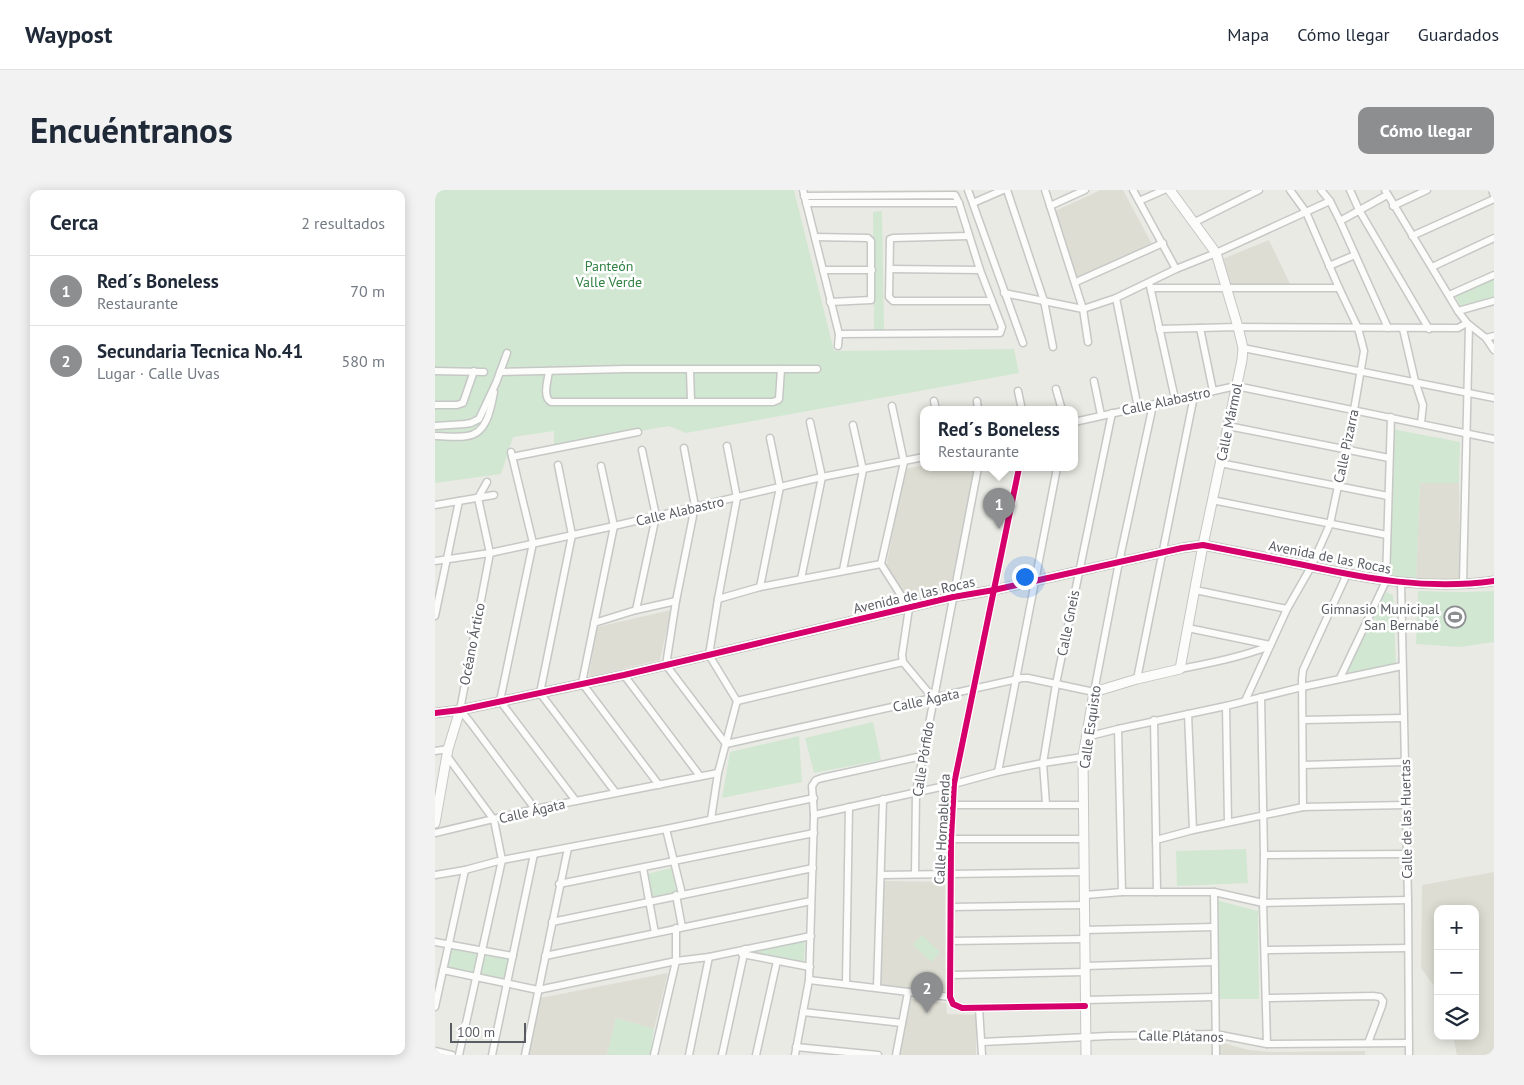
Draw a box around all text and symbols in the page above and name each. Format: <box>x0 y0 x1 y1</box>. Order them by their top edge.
text: Waypost <box>25 19 112 50</box>
text: Mapa <box>1227 23 1269 46</box>
text: Cómo llegar <box>1297 23 1390 46</box>
text: Guardados <box>1418 23 1499 46</box>
text: Encuéntranos <box>30 107 233 153</box>
button: Cómo llegar <box>1358 107 1494 154</box>
text: Cerca <box>50 209 99 236</box>
text: 2 resultados <box>301 213 385 233</box>
park label: Panteón Valle Verde <box>575 257 642 291</box>
text: Red´s Boneless <box>97 269 219 293</box>
text: 1 <box>61 281 71 301</box>
text: 70 m <box>350 281 385 301</box>
text: Restaurante <box>97 293 178 313</box>
text: Secundaria Tecnica No.41 <box>97 339 303 363</box>
text: 2 <box>61 351 71 371</box>
text: 580 m <box>342 351 385 371</box>
text: Lugar · Calle Uvas <box>97 363 220 383</box>
street label: Calle Mármol <box>1212 381 1246 463</box>
street label: Calle Alabastro <box>1120 383 1212 419</box>
popup <box>920 406 1078 471</box>
street label: Calle Pizarra <box>1329 407 1363 485</box>
text: Red´s Boneless <box>938 417 1060 441</box>
text: Restaurante <box>938 441 1019 461</box>
pin: 1 <box>983 488 1015 529</box>
street label: Calle Alabastro <box>634 492 726 530</box>
street label: Avenida de las Rocas <box>1267 536 1393 578</box>
your location <box>1012 564 1038 590</box>
street label: Avenida de las Rocas <box>851 572 977 618</box>
street label: Calle Gneis <box>1053 588 1083 657</box>
place label: Gimnasio Municipal San Bernabé <box>1321 600 1439 634</box>
street label: Océano Ártico <box>455 601 489 687</box>
sports icon: Gimnasio Municipal San Bernabé <box>1443 605 1467 629</box>
street label: Calle Ágata <box>891 684 961 716</box>
street label: Calle Esquisto <box>1075 684 1105 770</box>
street label: Calle Pórfido <box>908 720 938 798</box>
street label: Calle de las Huertas <box>1396 759 1416 879</box>
street label: Calle Hornablenda <box>930 773 954 885</box>
street label: Calle Ágata <box>497 795 567 827</box>
map controls <box>1434 905 1479 1040</box>
button: + <box>1434 905 1479 950</box>
button: − <box>1434 950 1479 995</box>
pin: 2 <box>911 972 943 1013</box>
button: layers <box>1434 995 1479 1040</box>
scale bar <box>450 1020 526 1043</box>
text: 100 m <box>457 1023 495 1041</box>
street label: Calle Plátanos <box>1138 1026 1224 1046</box>

